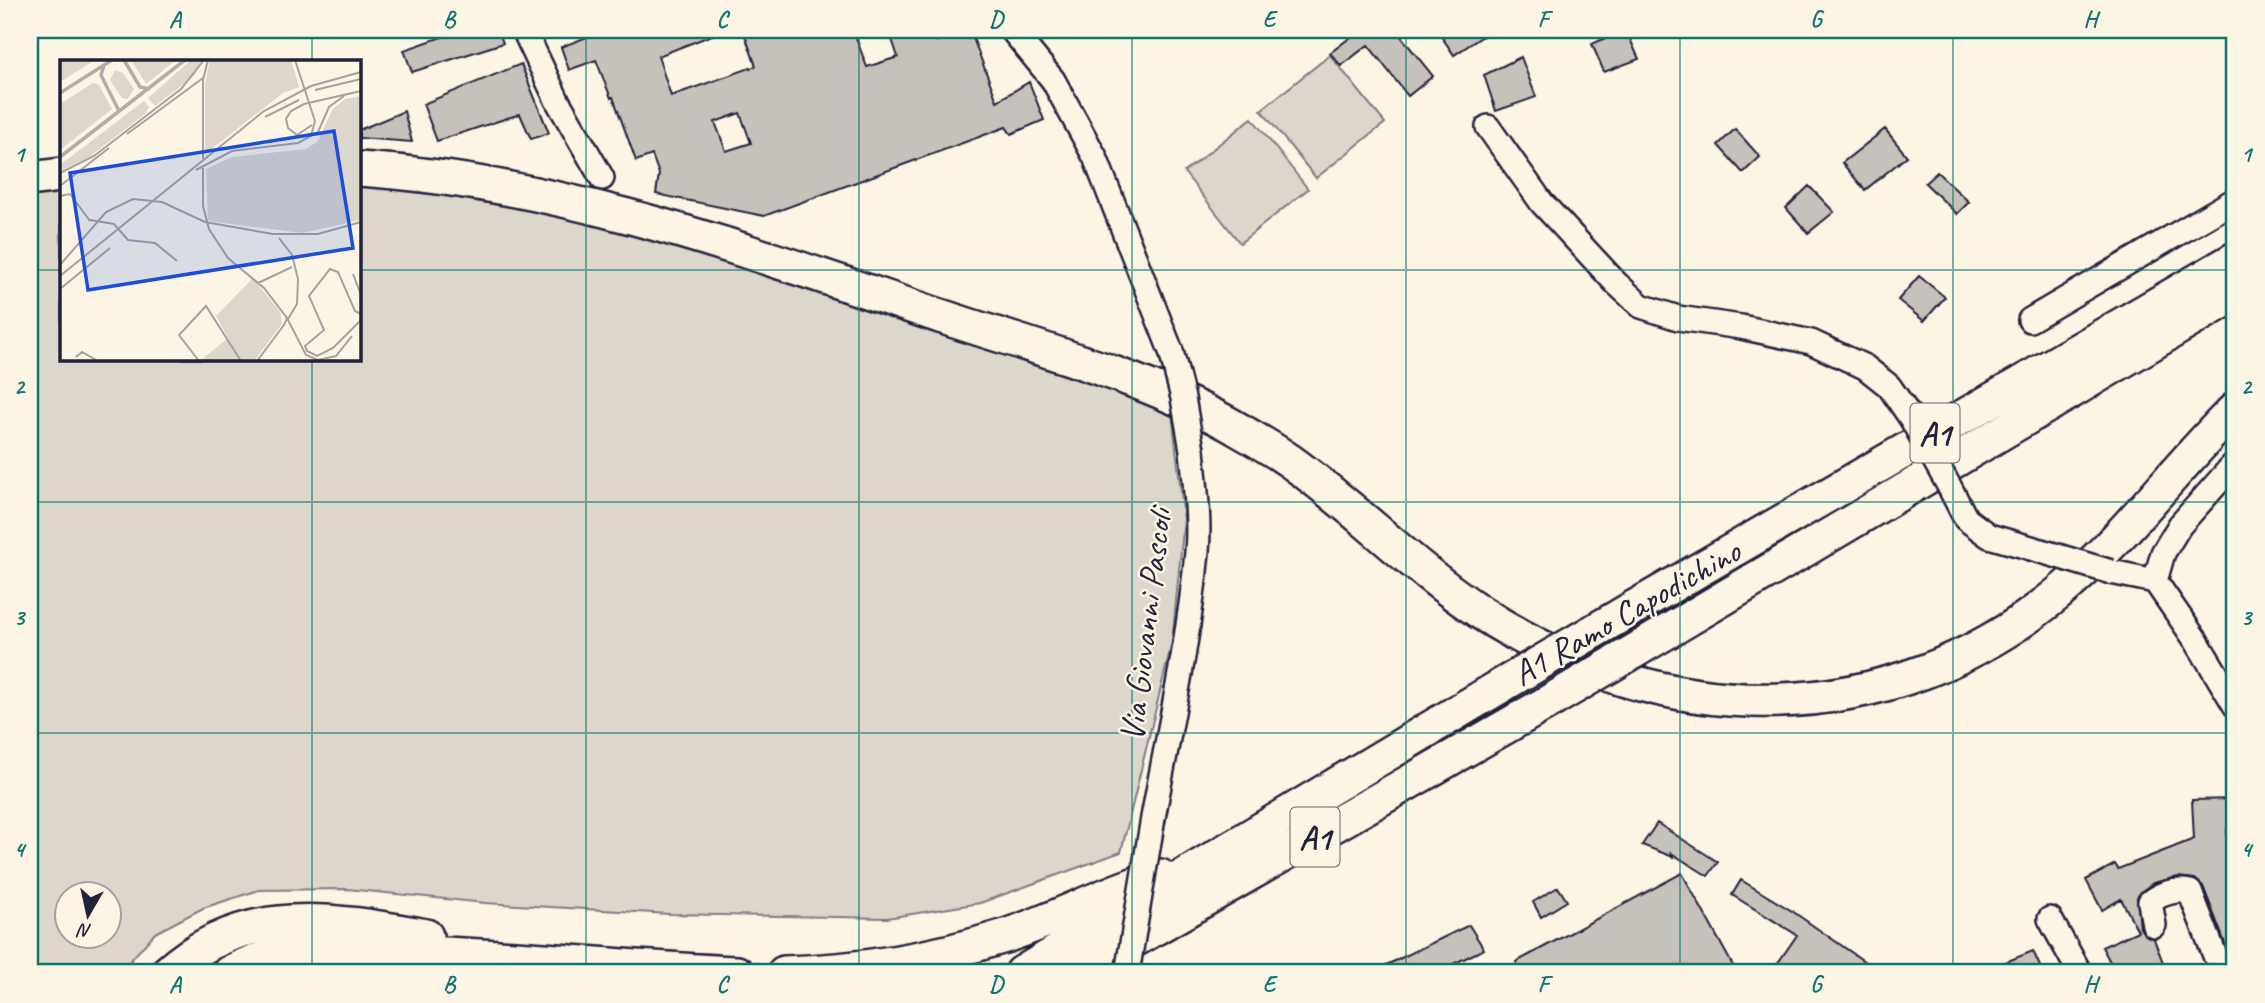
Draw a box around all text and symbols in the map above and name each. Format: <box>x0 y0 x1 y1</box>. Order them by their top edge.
text: A <box>169 5 183 34</box>
text: B <box>443 5 457 34</box>
text: C <box>717 5 731 34</box>
text: D <box>989 5 1005 34</box>
text: E <box>1263 5 1279 34</box>
text: F <box>1538 5 1554 34</box>
text: G <box>1810 5 1825 34</box>
text: H <box>2083 5 2101 34</box>
inset map <box>60 60 360 360</box>
text: 1 <box>14 140 27 169</box>
text: 1 <box>2241 140 2254 169</box>
text: 2 <box>14 372 27 401</box>
text: 2 <box>2241 372 2254 401</box>
road number: A1 <box>1910 404 1960 462</box>
street label: Via Giovanni Pascoli <box>1109 502 1183 744</box>
street label: A1 Ramo Capodichino <box>1504 528 1750 696</box>
text: 3 <box>14 603 27 632</box>
text: 3 <box>2241 603 2254 632</box>
road number: A1 <box>1290 808 1340 866</box>
text: 4 <box>14 835 27 864</box>
text: 4 <box>2241 835 2254 864</box>
north arrow <box>52 880 122 950</box>
text: N <box>75 918 93 944</box>
text: A <box>169 970 183 999</box>
text: B <box>443 970 457 999</box>
text: C <box>717 970 731 999</box>
text: D <box>989 970 1005 999</box>
text: E <box>1263 970 1279 999</box>
text: F <box>1538 970 1554 999</box>
text: G <box>1810 970 1825 999</box>
text: H <box>2083 970 2101 999</box>

